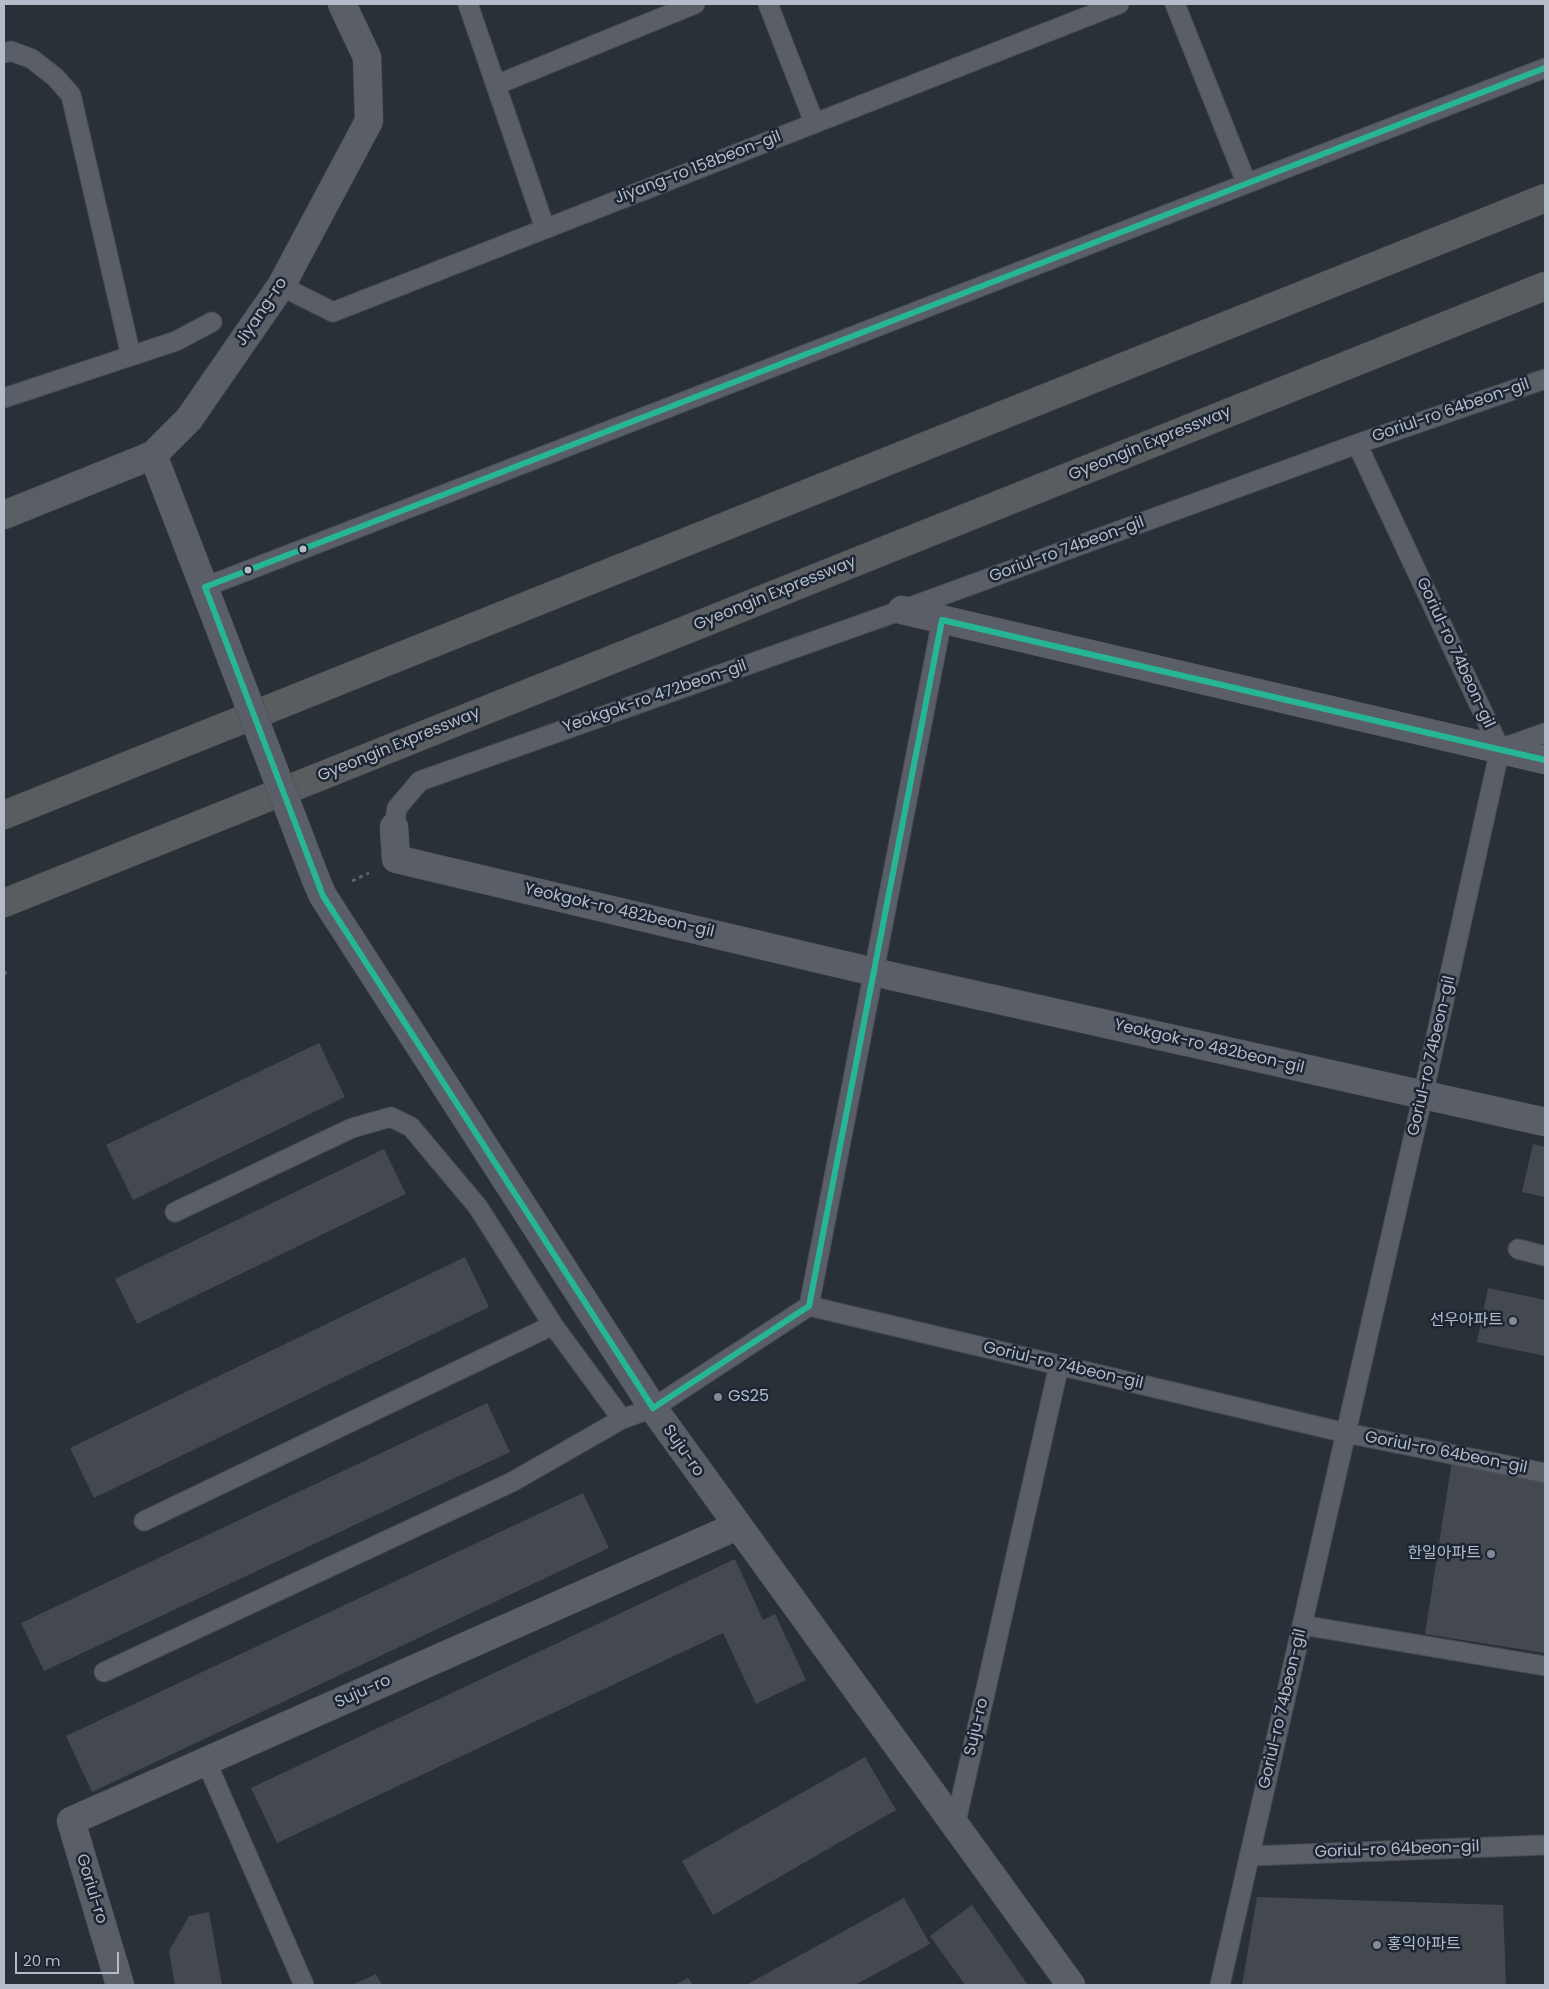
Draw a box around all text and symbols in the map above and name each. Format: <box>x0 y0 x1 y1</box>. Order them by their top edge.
street label: Jiyang-ro 158beon-gil <box>612 127 784 209</box>
street label: Jiyang-ro <box>232 274 292 350</box>
street label: Goriul-ro 64beon-gil <box>1370 375 1532 447</box>
street label: Gyeongin Expressway <box>1066 403 1234 485</box>
street label: Goriul-ro 74beon-gil <box>987 513 1147 587</box>
unlabelled marker <box>298 544 308 554</box>
street label: Gyeongin Expressway <box>691 553 859 635</box>
unlabelled marker <box>243 565 253 575</box>
street label: Goriul-ro 74beon-gil <box>1412 575 1498 731</box>
street label: Yeokgok-ro 472beon-gil <box>561 656 749 738</box>
street label: Gyeongin Expressway <box>315 704 483 786</box>
street label: Yeokgok-ro 482beon-gil <box>522 880 716 942</box>
street label: Goriul-ro 74beon-gil <box>1404 974 1460 1138</box>
street label: Yeokgok-ro 482beon-gil <box>1112 1016 1306 1078</box>
place label: 선우아파트 <box>1429 1311 1503 1331</box>
marker: 선우아파트 <box>1507 1315 1519 1327</box>
street label: Goriul-ro 74beon-gil <box>981 1338 1145 1394</box>
place label: GS25 <box>728 1387 769 1407</box>
marker: GS25 <box>712 1391 724 1403</box>
street label: Suju-ro <box>658 1421 708 1481</box>
street label: Goriul-ro 64beon-gil <box>1363 1428 1529 1478</box>
place label: 한일아파트 <box>1407 1544 1481 1564</box>
marker: 한일아파트 <box>1485 1548 1497 1560</box>
street label: Goriul-ro 74beon-gil <box>1255 1627 1311 1791</box>
street label: Suju-ro <box>332 1671 394 1713</box>
street label: Suju-ro <box>961 1696 993 1758</box>
street label: Goriul-ro 64beon-gil <box>1314 1838 1480 1862</box>
street label: Goriul-ro <box>71 1852 111 1926</box>
place label: 홍익아파트 <box>1387 1935 1461 1955</box>
marker: 홍익아파트 <box>1371 1939 1383 1951</box>
scale bar <box>18 1942 121 1974</box>
text: 20 m <box>23 1950 61 1971</box>

